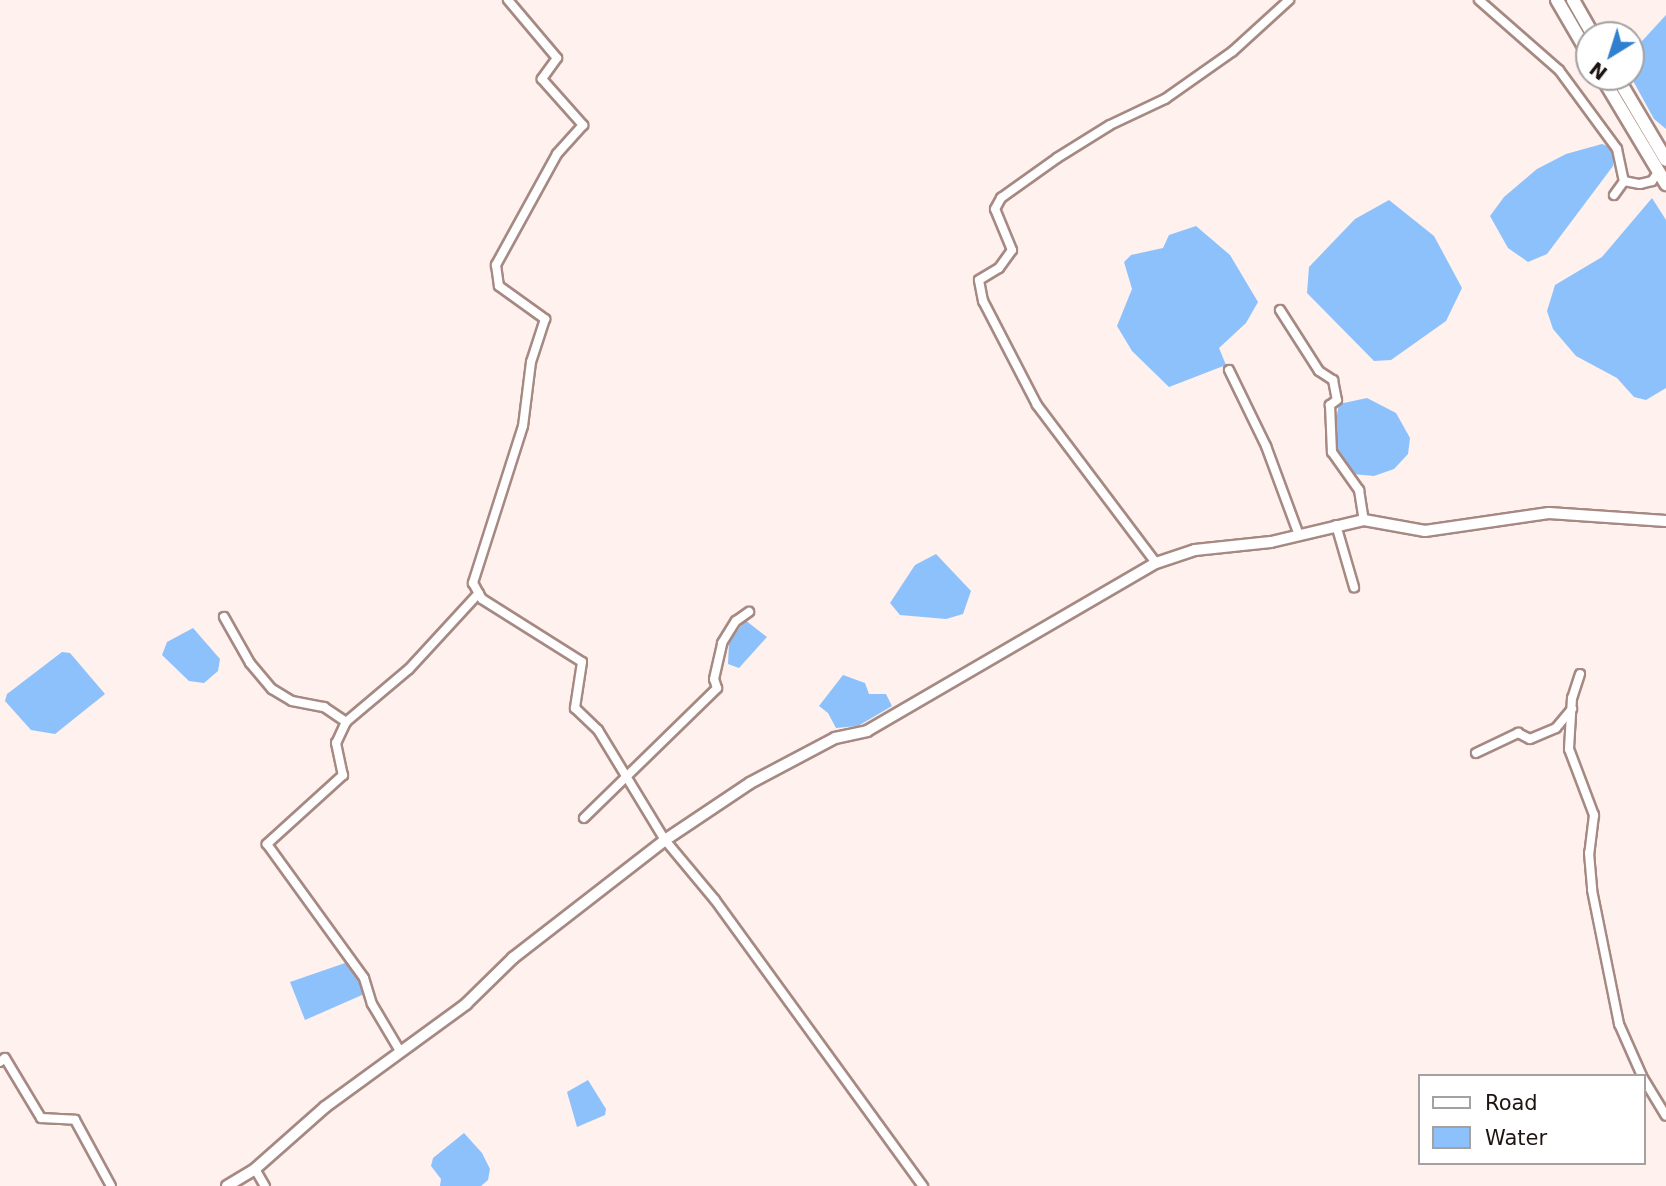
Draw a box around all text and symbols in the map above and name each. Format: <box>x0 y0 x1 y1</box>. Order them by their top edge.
north arrow <box>1575 21 1645 91</box>
text: N <box>1585 57 1611 85</box>
legend <box>1418 1074 1645 1165</box>
text: Road <box>1485 1091 1538 1115</box>
text: Water <box>1485 1126 1547 1150</box>

